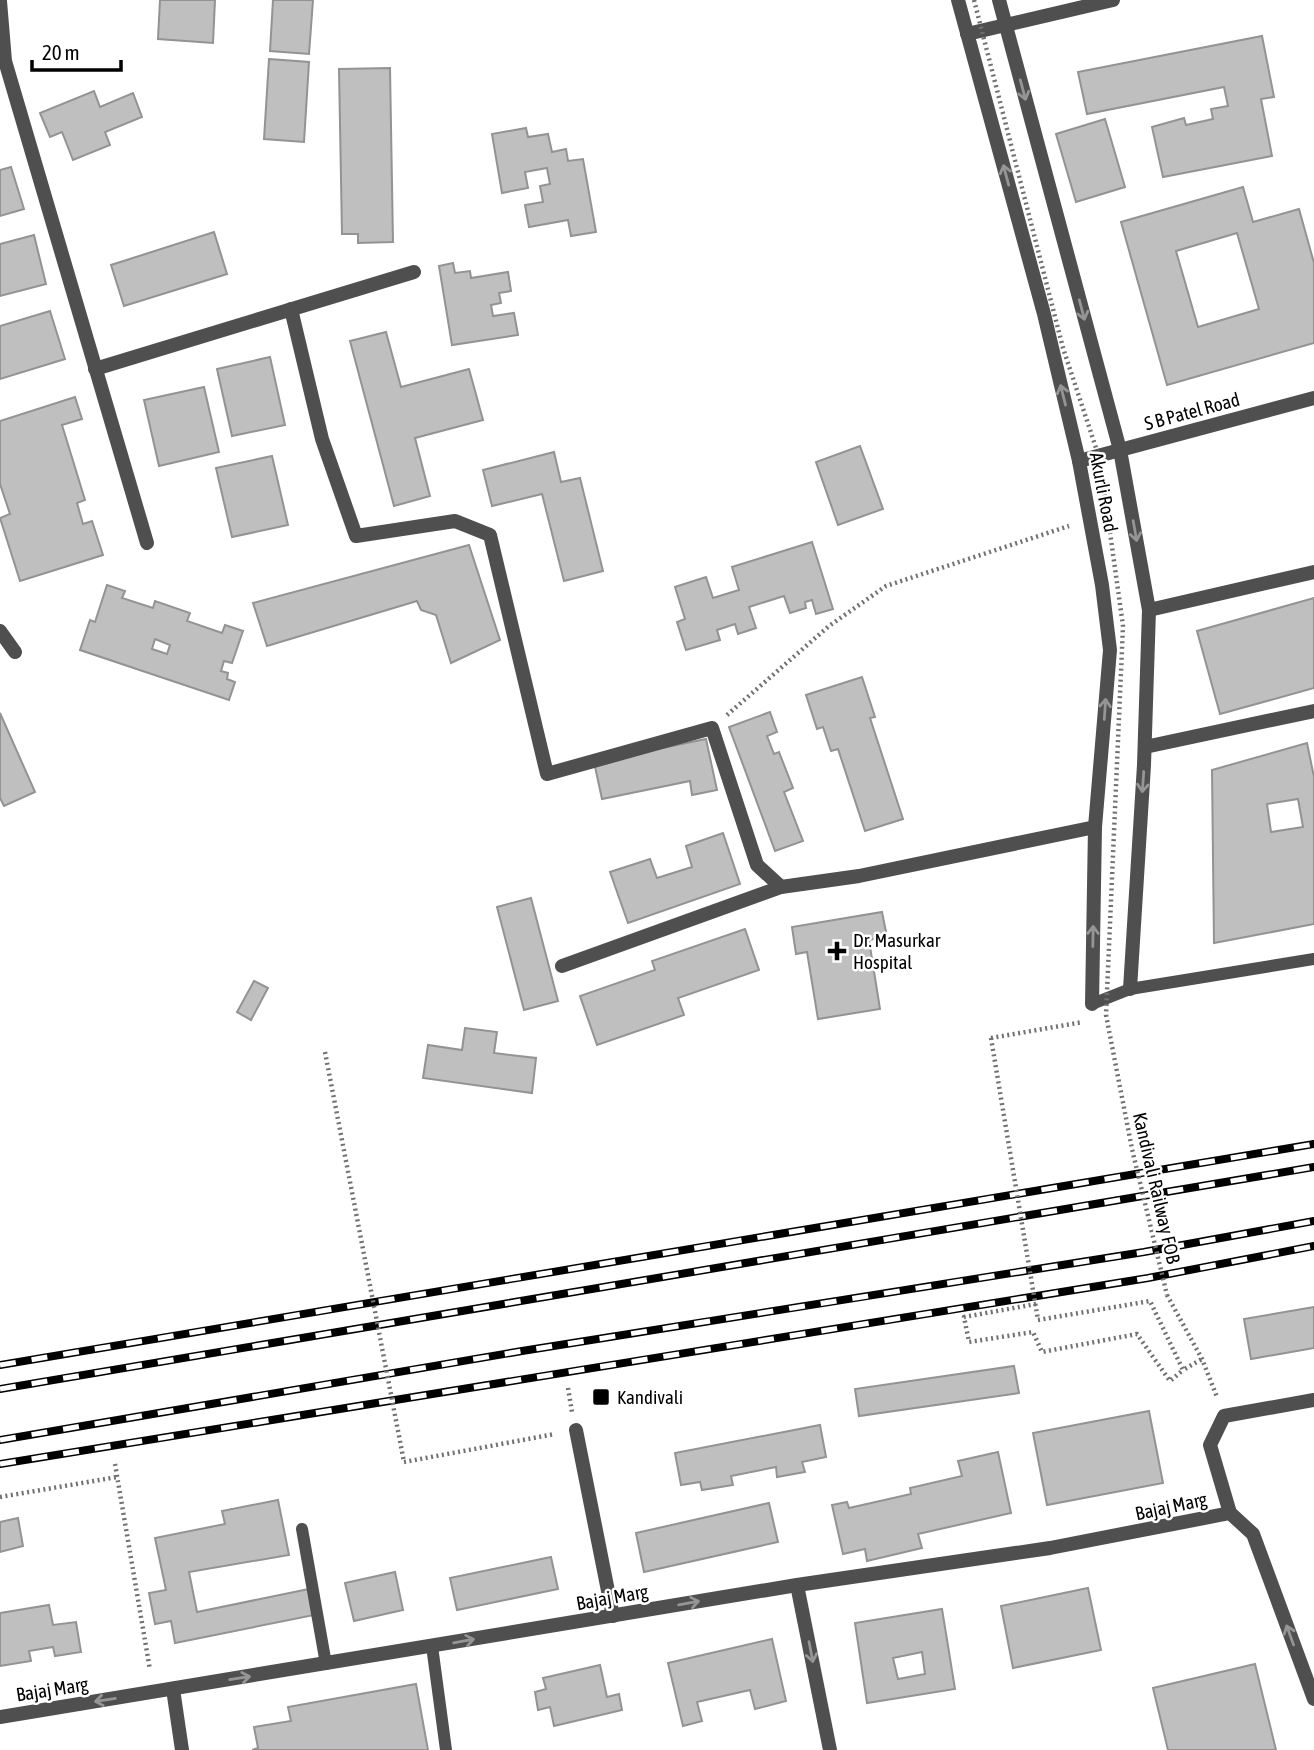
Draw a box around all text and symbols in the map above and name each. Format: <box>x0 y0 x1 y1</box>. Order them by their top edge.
scale bar <box>32 28 121 72</box>
text: 20 m <box>42 40 80 64</box>
one-way arrow <box>1017 79 1030 101</box>
one-way arrow <box>998 164 1011 186</box>
one-way arrow <box>1076 298 1089 321</box>
one-way arrow <box>1056 384 1069 407</box>
street label: S B Patel Road <box>1142 388 1242 434</box>
street label: Akurli Road <box>1085 450 1123 534</box>
one-way arrow <box>1128 519 1142 542</box>
one-way arrow <box>1099 698 1112 721</box>
one-way arrow <box>1136 770 1149 793</box>
one-way arrow <box>1086 925 1100 948</box>
place label: Dr. Masurkar Hospital <box>853 929 941 973</box>
marker: Dr. Masurkar Hospital <box>827 941 847 961</box>
street label: Kandivali Railway FOB <box>1129 1110 1185 1266</box>
place label: Kandivali <box>617 1386 683 1408</box>
marker: Kandivali <box>591 1387 611 1407</box>
street label: Bajaj Marg <box>1133 1488 1210 1524</box>
street label: Bajaj Marg <box>574 1580 651 1614</box>
one-way arrow <box>677 1596 700 1609</box>
one-way arrow <box>1283 1625 1296 1647</box>
one-way arrow <box>453 1634 475 1647</box>
one-way arrow <box>804 1640 818 1663</box>
one-way arrow <box>228 1671 251 1684</box>
street label: Bajaj Marg <box>14 1672 90 1706</box>
one-way arrow <box>94 1694 117 1707</box>

